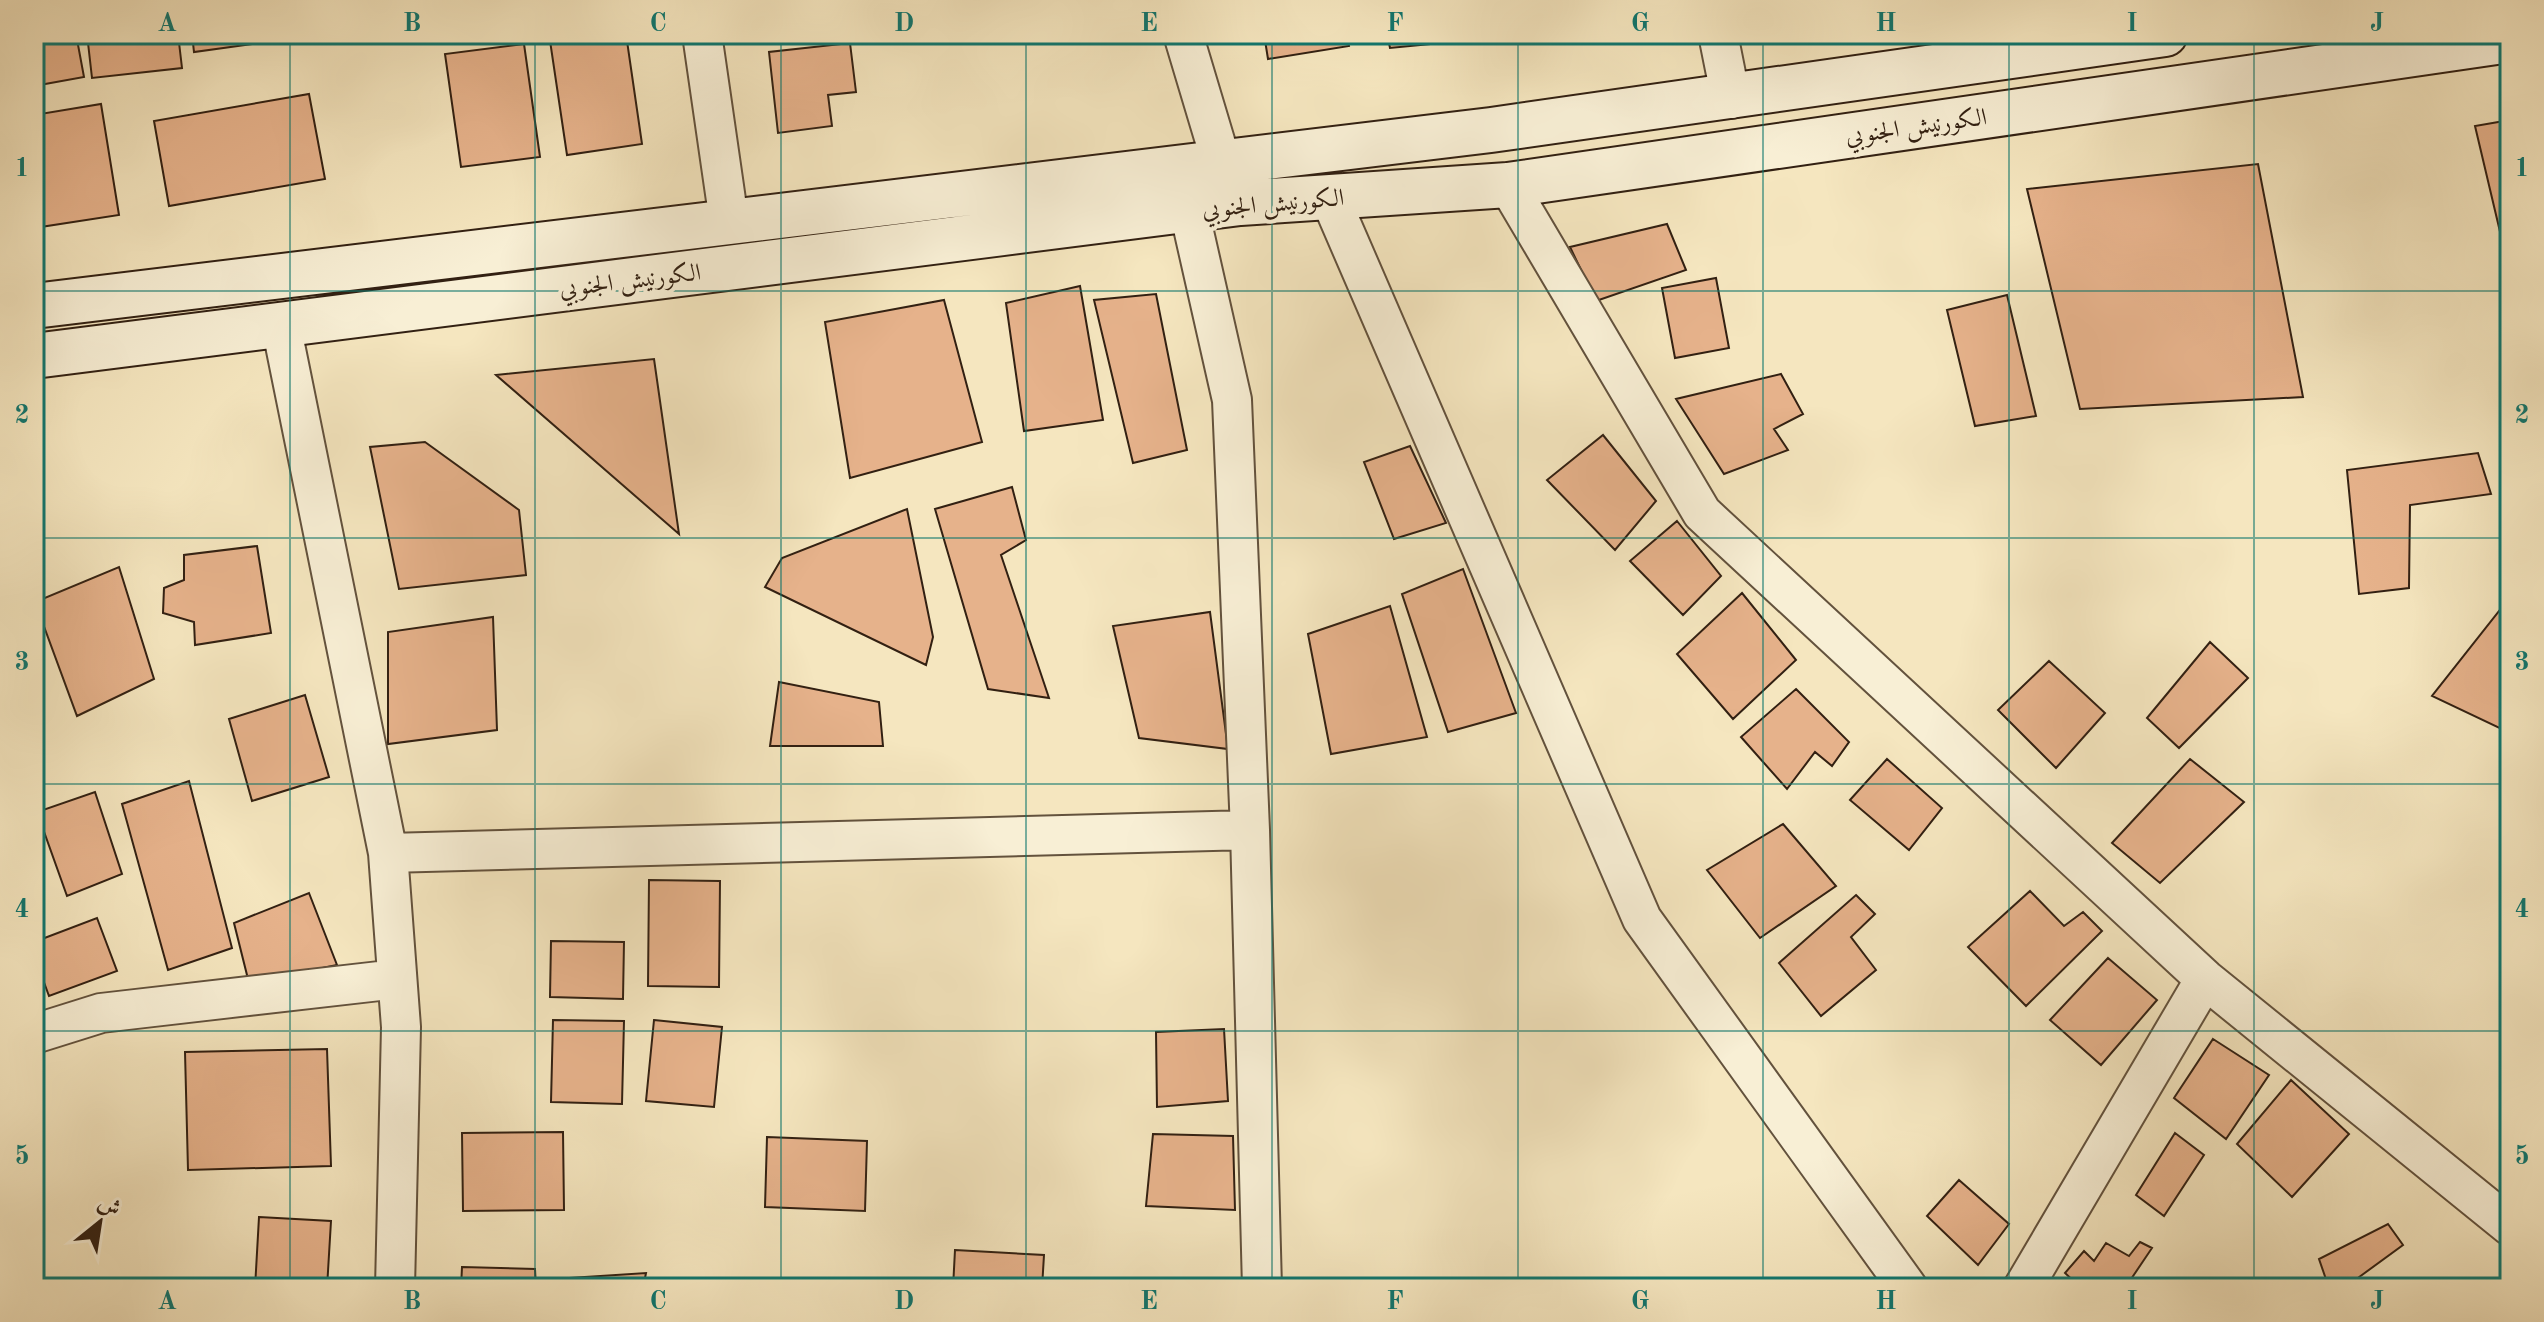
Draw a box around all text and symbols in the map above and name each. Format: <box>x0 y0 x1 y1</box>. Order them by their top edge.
text: A <box>157 11 177 37</box>
text: B <box>403 11 421 37</box>
text: C <box>649 11 667 37</box>
text: D <box>894 11 914 37</box>
text: E <box>1140 11 1158 37</box>
text: F <box>1386 11 1404 37</box>
text: G <box>1631 11 1649 37</box>
text: H <box>1875 11 1897 37</box>
text: I <box>2126 11 2138 37</box>
text: J <box>2370 11 2384 37</box>
street label: الكورنيش الجنوبي <box>1844 104 1989 155</box>
text: 1 <box>14 156 30 182</box>
text: 1 <box>2514 156 2530 182</box>
street label: الكورنيش الجنوبي <box>1201 185 1346 228</box>
street label: الكورنيش الجنوبي <box>558 259 703 308</box>
text: 2 <box>14 403 30 429</box>
text: 2 <box>2514 403 2530 429</box>
text: 3 <box>14 650 30 676</box>
text: 3 <box>2514 650 2530 676</box>
text: 4 <box>14 897 30 923</box>
text: 4 <box>2514 897 2530 923</box>
text: 5 <box>14 1144 30 1170</box>
text: 5 <box>2514 1144 2530 1170</box>
north arrow <box>60 1182 140 1262</box>
text: ش <box>94 1191 124 1221</box>
text: A <box>157 1289 177 1315</box>
text: B <box>403 1289 421 1315</box>
text: C <box>649 1289 667 1315</box>
text: D <box>894 1289 914 1315</box>
text: E <box>1140 1289 1158 1315</box>
text: F <box>1386 1289 1404 1315</box>
text: G <box>1631 1289 1649 1315</box>
text: H <box>1875 1289 1897 1315</box>
text: I <box>2126 1289 2138 1315</box>
text: J <box>2370 1289 2384 1315</box>

